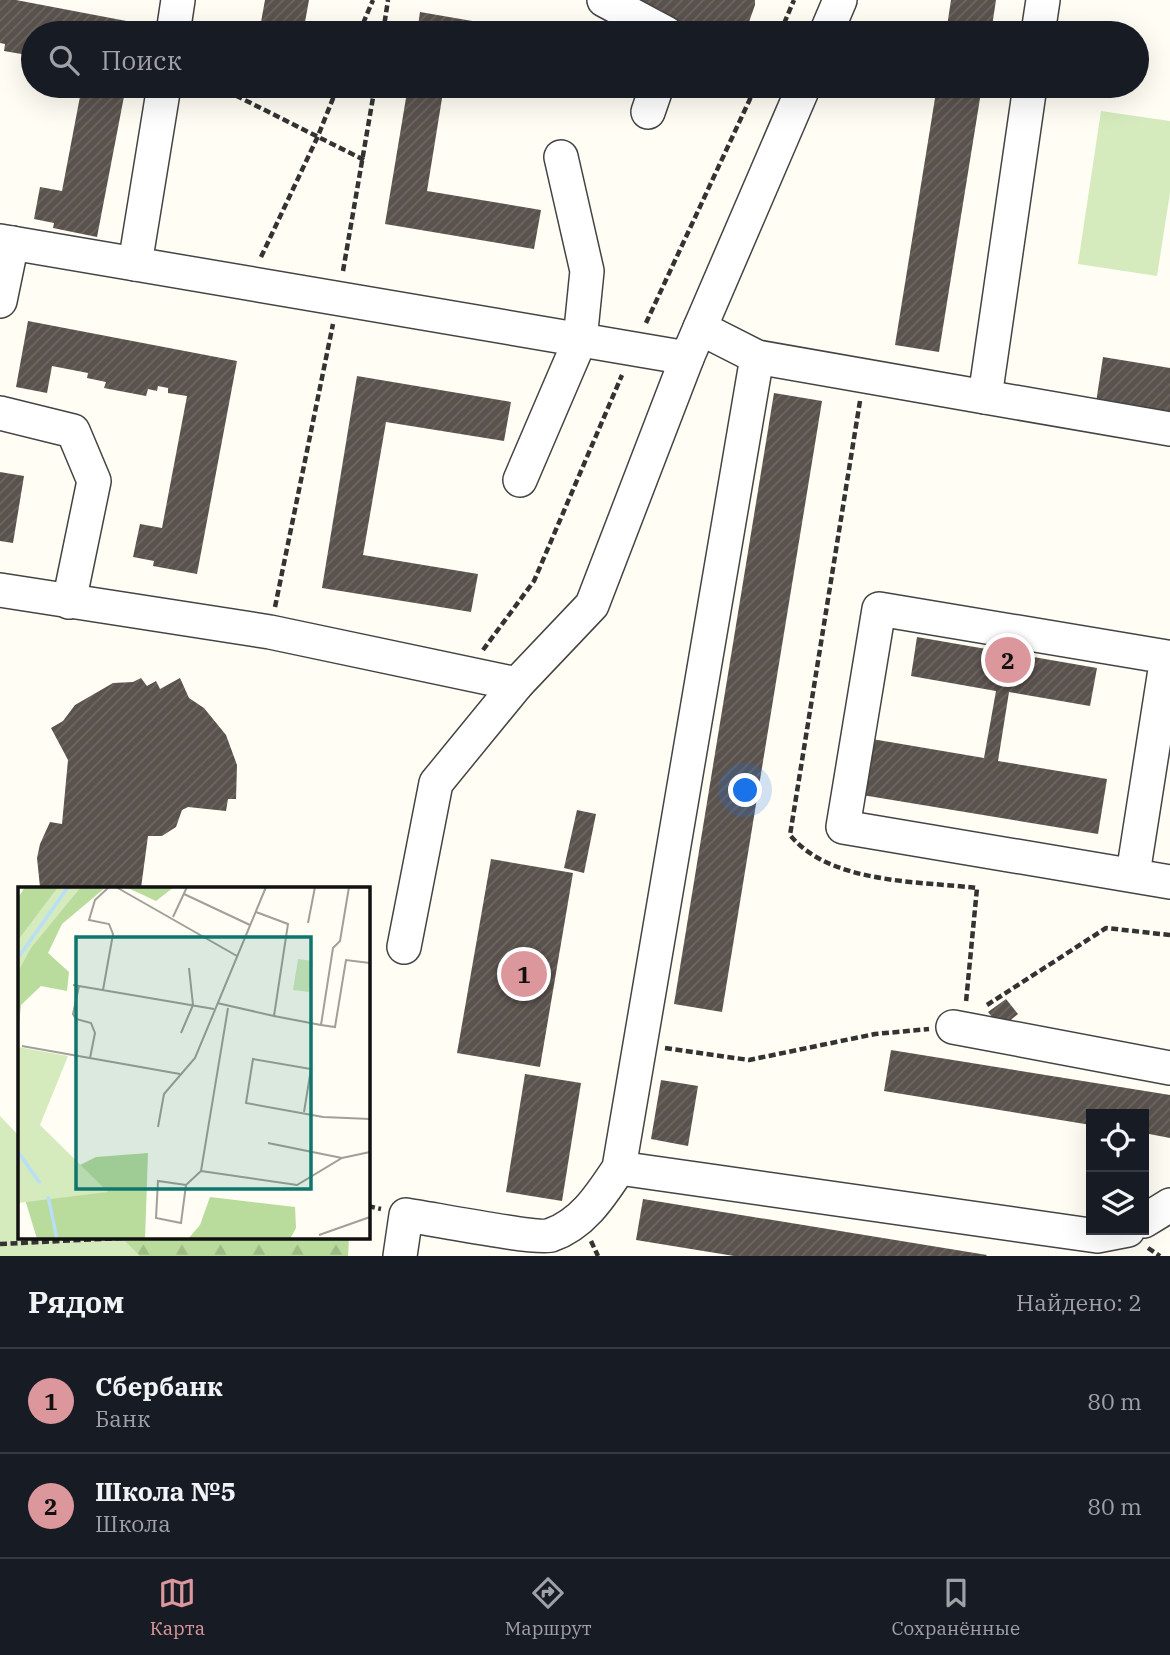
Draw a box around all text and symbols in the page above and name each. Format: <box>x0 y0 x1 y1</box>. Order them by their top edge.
search box <box>21 21 1149 98</box>
icon: search <box>45 41 83 79</box>
text: Поиск <box>101 43 182 77</box>
pin: 2 <box>985 634 1031 686</box>
your location <box>728 773 762 807</box>
inset map <box>18 887 369 1238</box>
pin: 1 <box>501 948 547 1000</box>
map controls <box>1086 1109 1149 1235</box>
button: locate <box>1086 1109 1149 1172</box>
button: layers <box>1086 1172 1149 1235</box>
text: Рядом <box>28 1282 124 1321</box>
text: Найдено: 2 <box>1016 1287 1142 1317</box>
text: Сбербанк <box>95 1369 223 1403</box>
text: 1 <box>44 1386 58 1416</box>
text: 80 m <box>1087 1386 1142 1416</box>
text: Банк <box>95 1403 150 1433</box>
text: Школа №5 <box>95 1474 236 1508</box>
text: 2 <box>44 1491 58 1521</box>
text: 80 m <box>1087 1491 1142 1521</box>
text: Школа <box>95 1508 171 1538</box>
tab: Карта <box>150 1574 205 1640</box>
tab: Маршрут <box>505 1574 592 1640</box>
tab: Сохранённые <box>891 1574 1020 1640</box>

